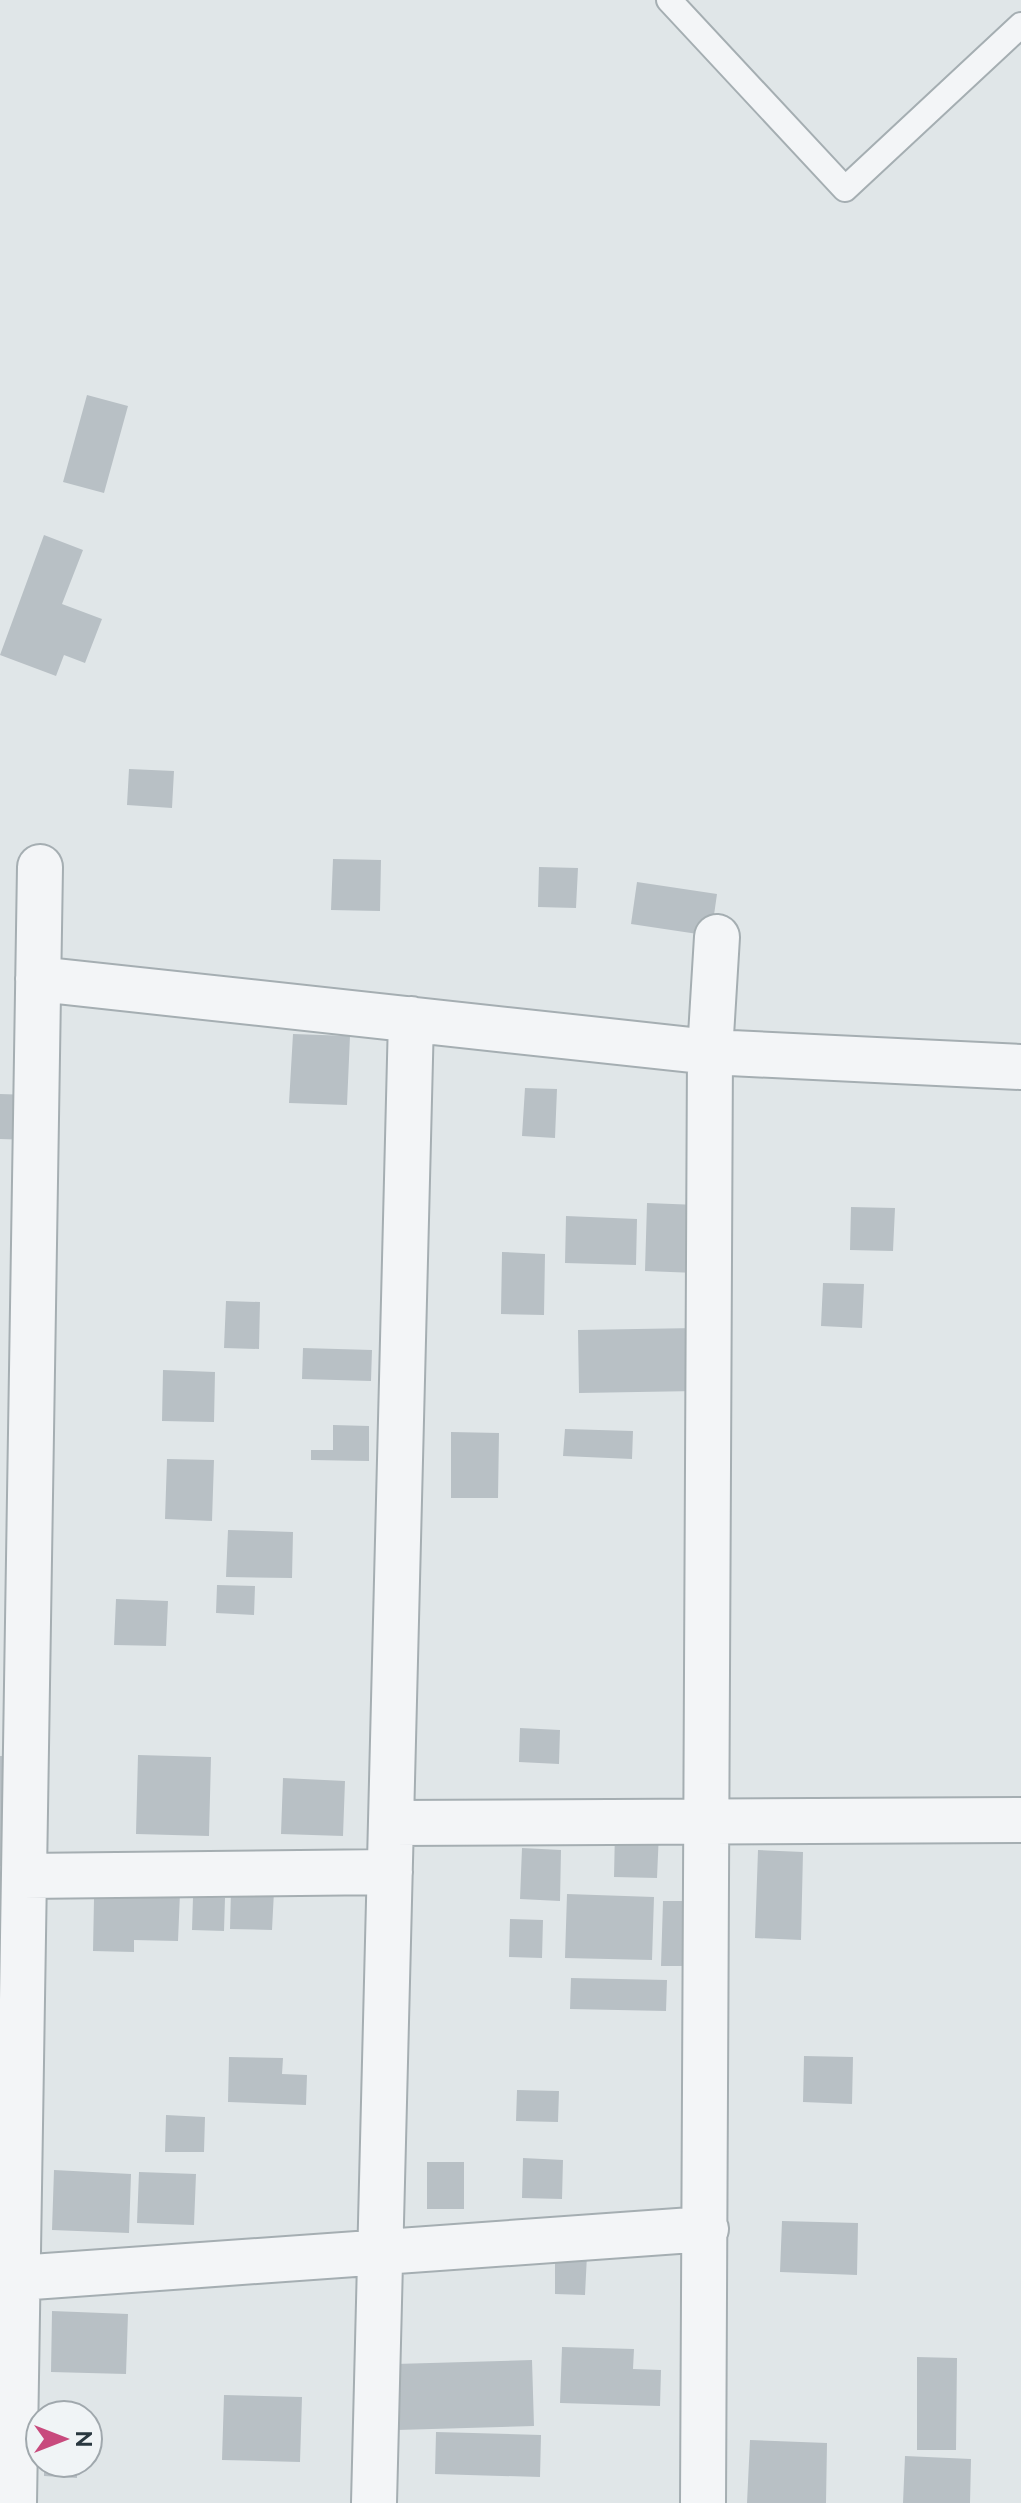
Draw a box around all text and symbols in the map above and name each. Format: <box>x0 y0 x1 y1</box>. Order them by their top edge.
north arrow <box>24 2399 104 2479</box>
text: N <box>71 2431 97 2447</box>

